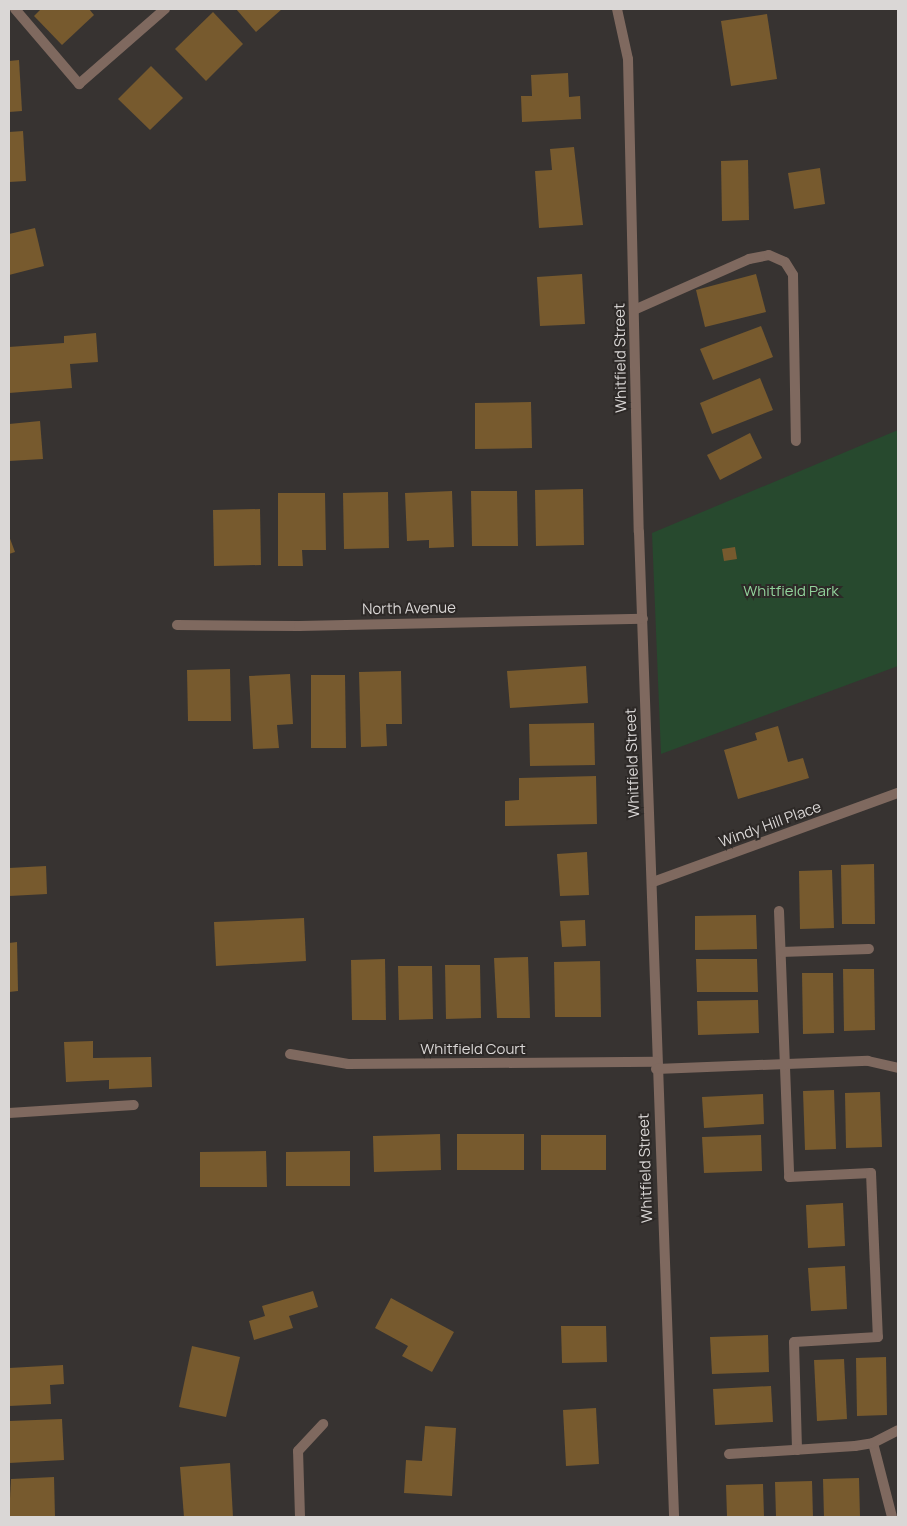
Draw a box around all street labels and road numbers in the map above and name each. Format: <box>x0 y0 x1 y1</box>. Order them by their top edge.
street label: Whitfield Street <box>610 303 630 413</box>
street label: North Avenue <box>362 598 456 618</box>
street label: Whitfield Street <box>621 708 643 818</box>
street label: Windy Hill Place <box>716 797 824 851</box>
street label: Whitfield Court <box>420 1040 526 1058</box>
street label: Whitfield Street <box>634 1113 656 1223</box>

